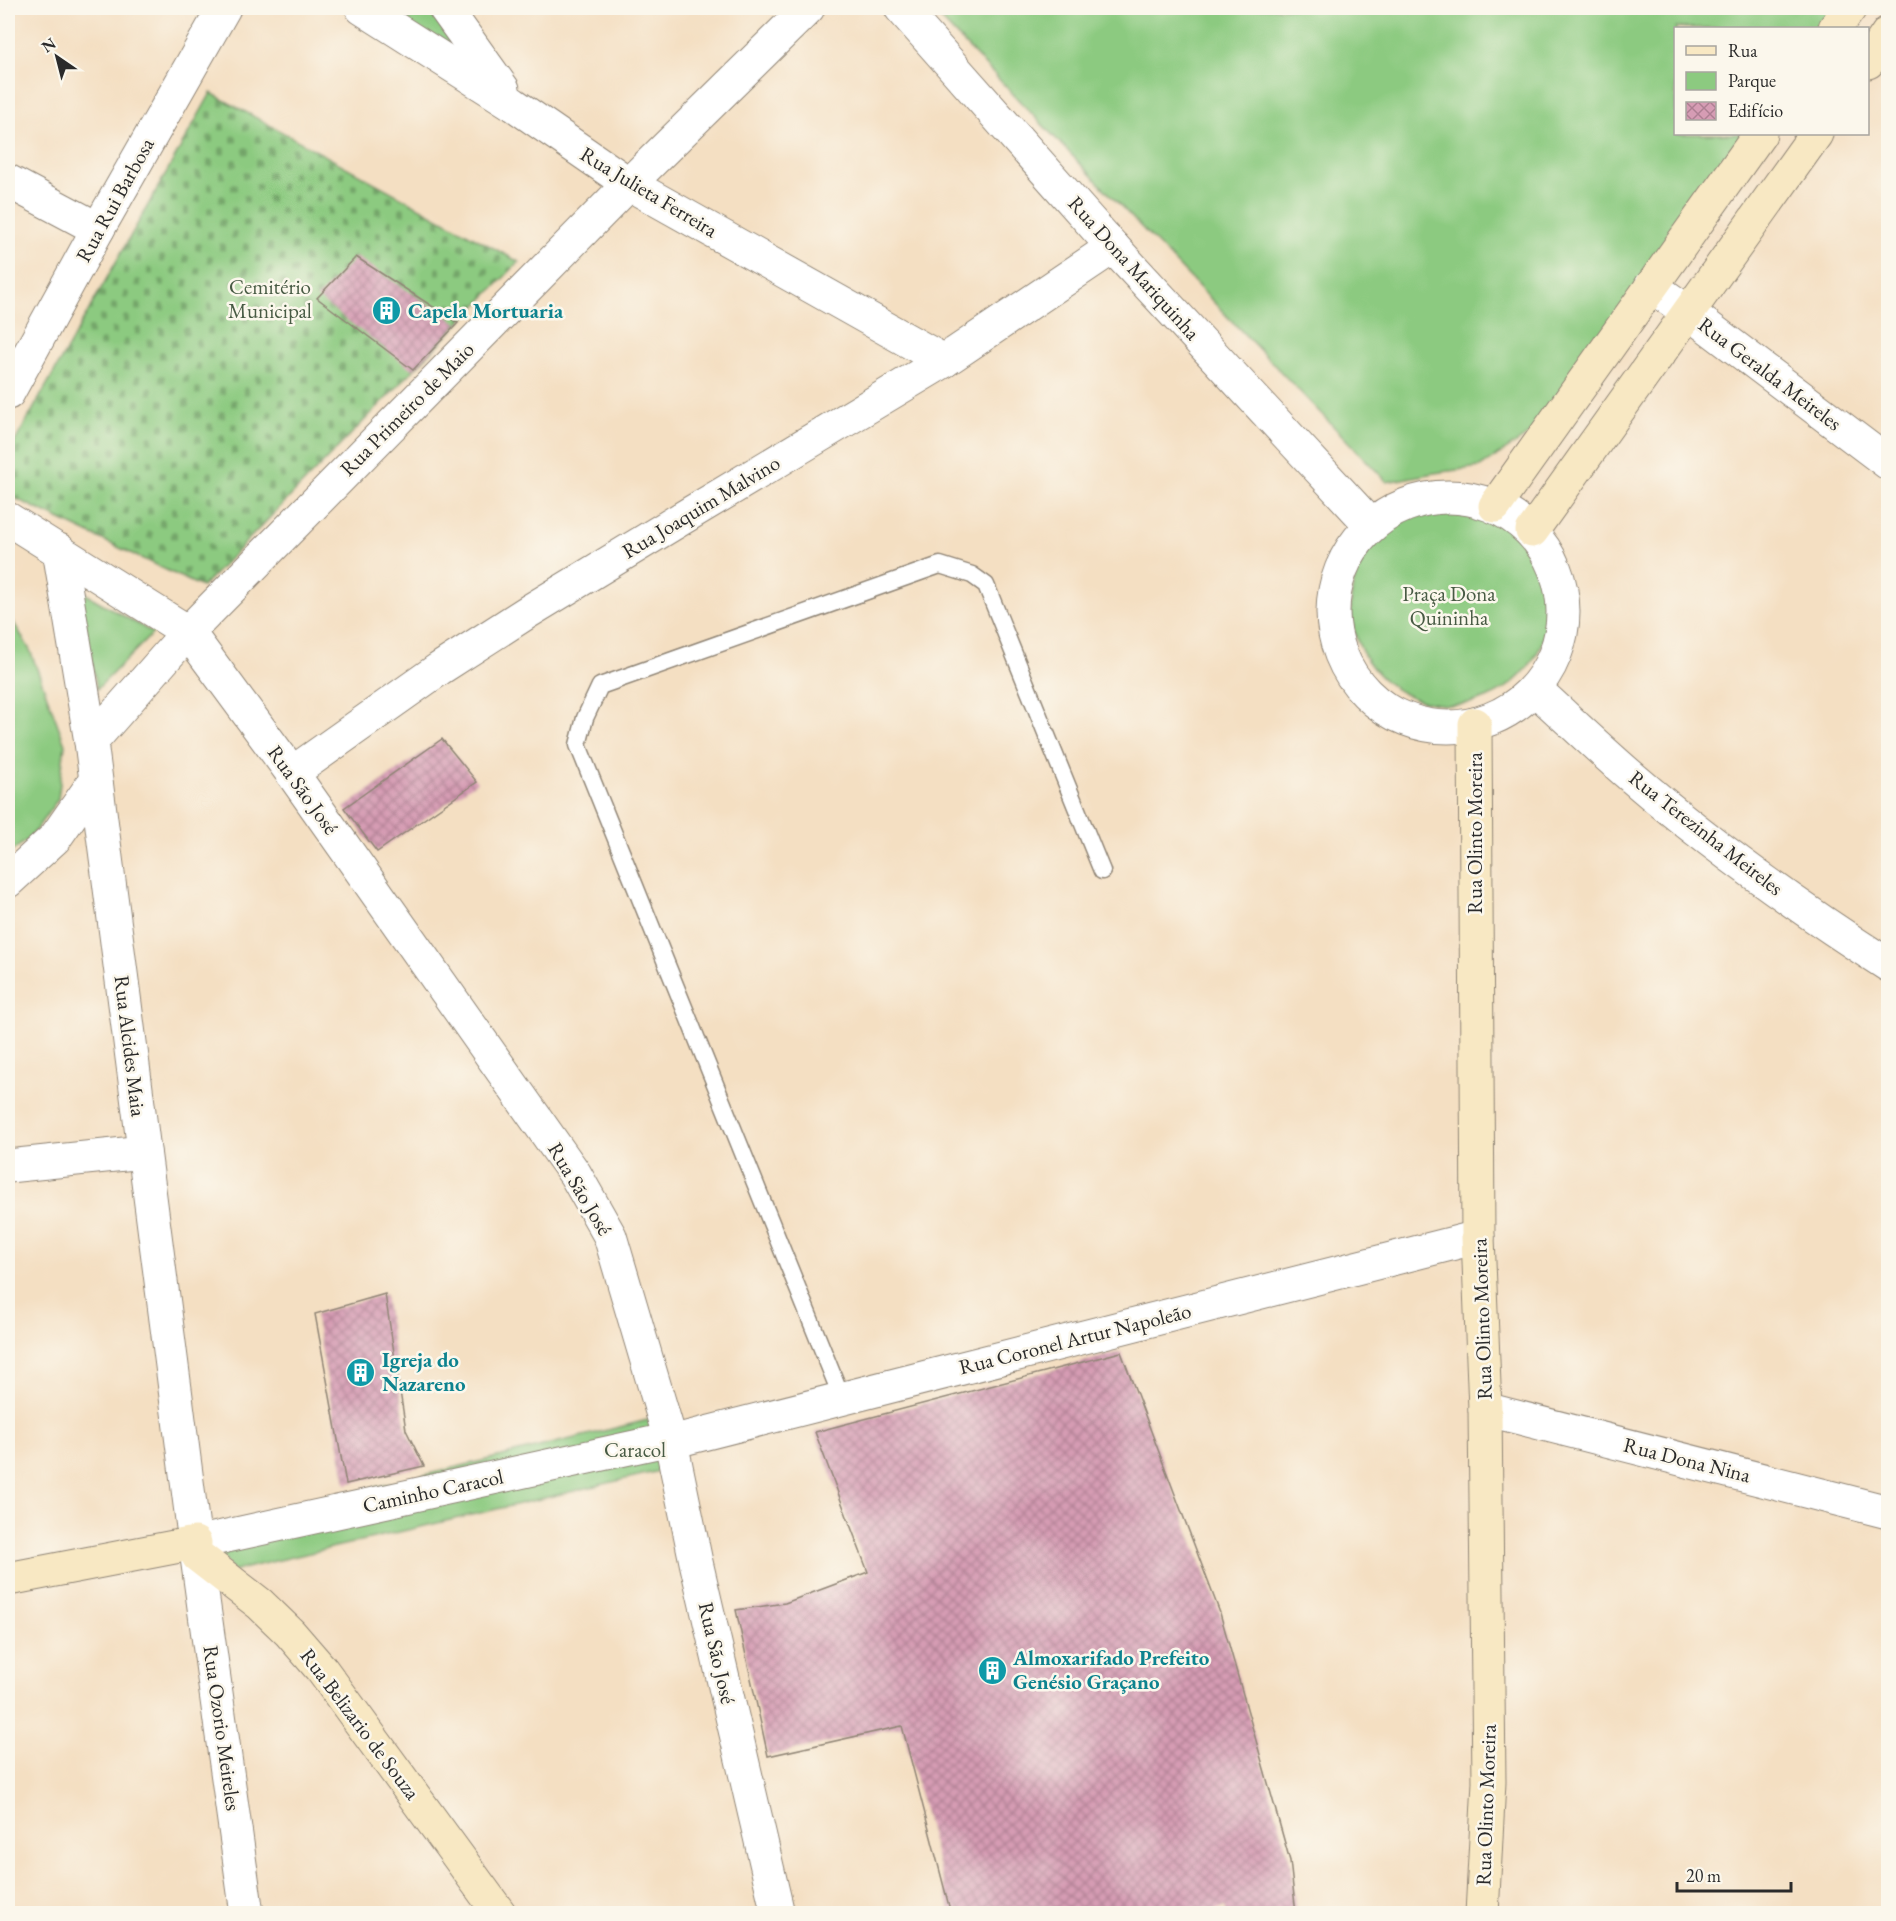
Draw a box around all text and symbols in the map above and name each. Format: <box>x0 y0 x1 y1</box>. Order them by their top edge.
north arrow <box>27 27 87 87</box>
legend <box>1674 27 1869 135</box>
text: N <box>37 33 60 57</box>
text: Rua <box>1728 39 1758 62</box>
text: Parque <box>1728 69 1776 92</box>
text: Edifício <box>1728 99 1783 122</box>
street label: Rua Rui Barbosa <box>69 132 160 267</box>
street label: Rua Julieta Ferreira <box>576 140 723 243</box>
street label: Rua Dona Mariquinha <box>1062 190 1207 346</box>
park label: Cemitério Municipal <box>228 273 312 324</box>
building icon: Capela Mortuaria <box>371 295 403 327</box>
place label: Capela Mortuaria <box>408 297 564 324</box>
street label: Rua Geralda Meireles <box>1693 311 1848 437</box>
street label: Rua Primeiro de Maio <box>334 336 480 482</box>
street label: Rua Joaquim Malvino <box>617 449 785 564</box>
park label: Praça Dona Quininha <box>1402 580 1496 632</box>
street label: Rua São José <box>262 740 345 840</box>
street label: Rua Olinto Moreira <box>1461 752 1488 914</box>
street label: Rua Terezinha Meireles <box>1624 764 1789 901</box>
street label: Rua Alcides Maia <box>108 974 153 1119</box>
street label: Rua São José <box>542 1137 619 1240</box>
street label: Rua Olinto Moreira <box>1465 1237 1498 1400</box>
street label: Rua Coronel Artur Napoleão <box>956 1297 1194 1380</box>
place label: Igreja do Nazareno <box>382 1346 466 1397</box>
building icon: Igreja do Nazareno <box>345 1356 377 1388</box>
street label: Rua Dona Nina <box>1621 1431 1754 1488</box>
park label: Caracol <box>604 1436 666 1463</box>
street label: Caminho Caracol <box>360 1462 506 1519</box>
street label: Rua São José <box>693 1599 742 1707</box>
street label: Rua Ozorio Meireles <box>198 1643 247 1813</box>
street label: Rua Belizario de Souza <box>295 1643 427 1805</box>
place label: Almoxarifado Prefeito Genésio Graçano <box>1012 1644 1210 1695</box>
building icon: Almoxarifado Prefeito Genésio Graçano <box>976 1654 1008 1686</box>
street label: Rua Olinto Moreira <box>1469 1723 1502 1886</box>
scale bar <box>1677 1855 1791 1893</box>
text: 20 m <box>1686 1864 1721 1887</box>

